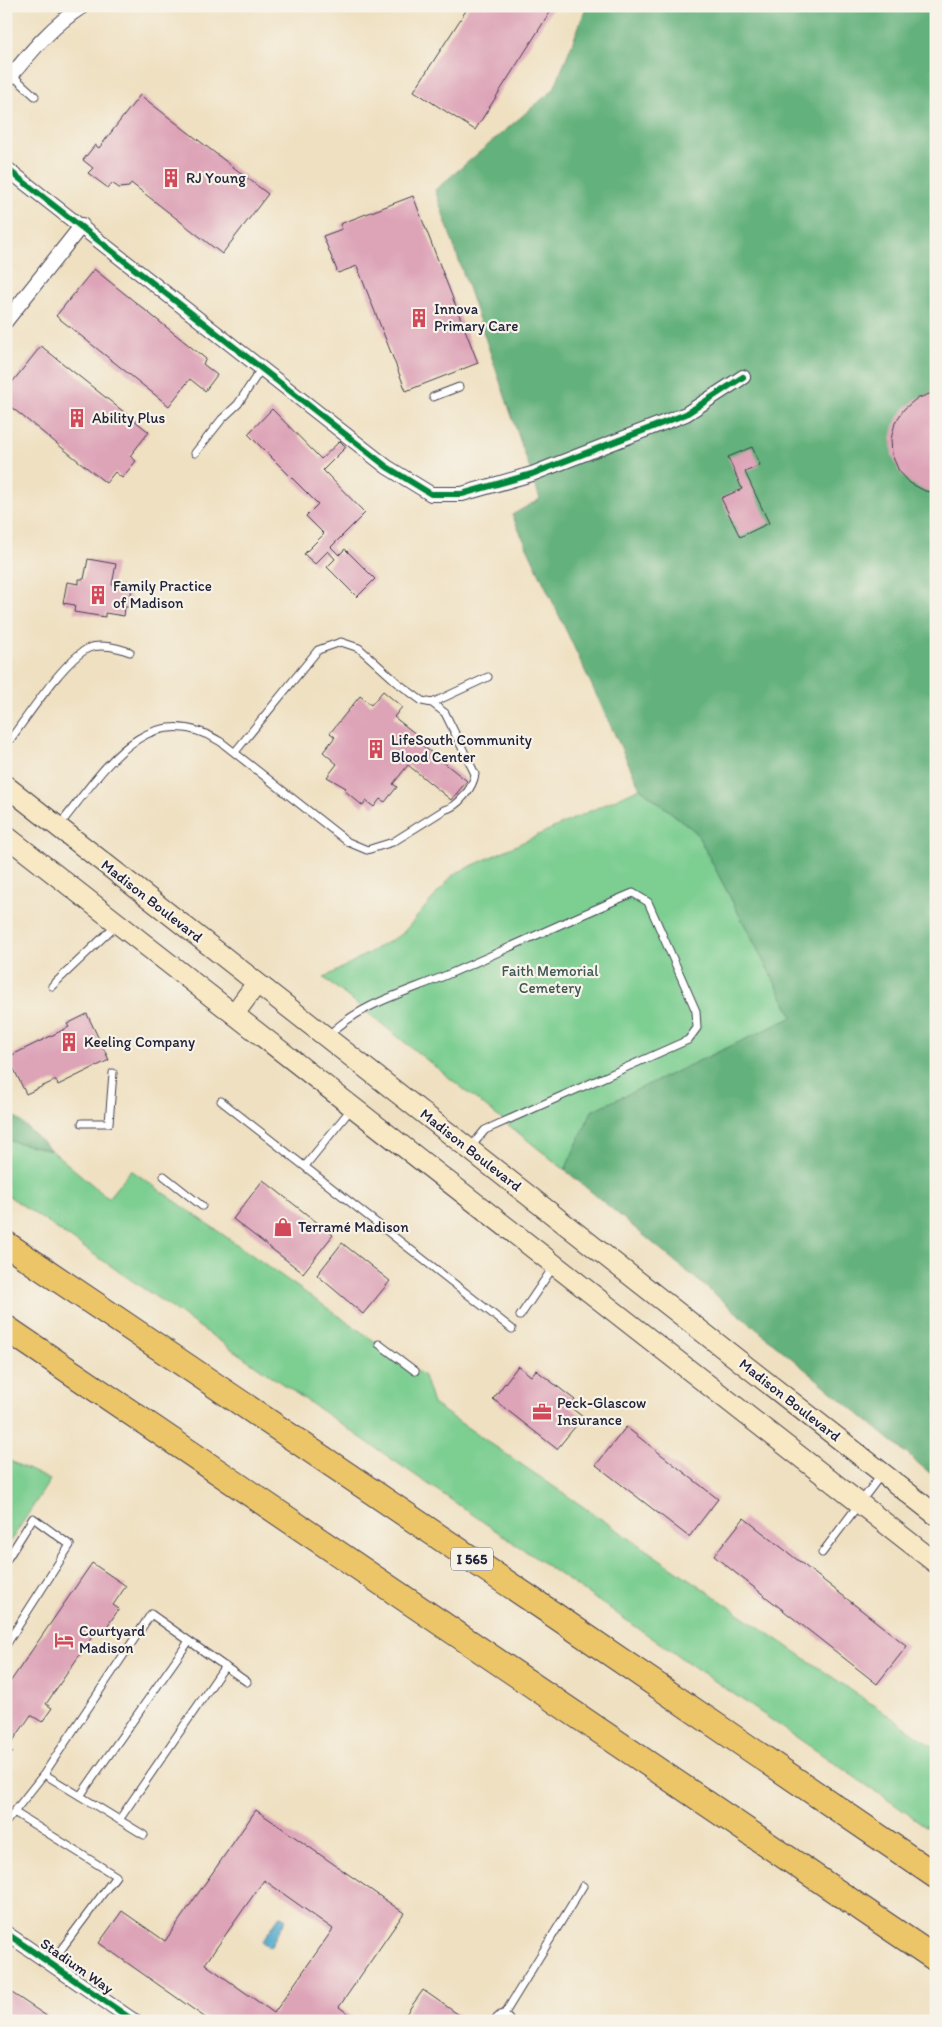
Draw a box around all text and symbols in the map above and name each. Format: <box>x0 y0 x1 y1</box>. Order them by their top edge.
building icon: RJ Young <box>160 167 182 189</box>
place label: RJ Young <box>186 169 246 187</box>
place label: Innova Primary Care <box>434 300 518 335</box>
building icon: Innova Primary Care <box>408 307 430 329</box>
building icon: Ability Plus <box>66 407 88 429</box>
place label: Ability Plus <box>92 409 166 427</box>
place label: Family Practice of Madison <box>113 577 212 612</box>
building icon: Family Practice of Madison <box>87 584 109 606</box>
place label: LifeSouth Community Blood Center <box>391 731 532 766</box>
building icon: LifeSouth Community Blood Center <box>365 738 387 760</box>
street label: Madison Boulevard <box>98 856 207 947</box>
park label: Faith Memorial Cemetery <box>502 962 599 997</box>
building icon: Keeling Company <box>58 1031 80 1053</box>
place label: Keeling Company <box>84 1033 195 1051</box>
street label: Madison Boulevard <box>417 1105 526 1196</box>
shop icon: Terramé Madison <box>272 1216 294 1238</box>
place label: Terramé Madison <box>298 1218 409 1236</box>
street label: Madison Boulevard <box>736 1355 845 1446</box>
place label: Peck-Glascow Insurance <box>557 1394 646 1429</box>
office icon: Peck-Glascow Insurance <box>531 1401 553 1423</box>
road number: I 565 <box>451 1548 493 1570</box>
place label: Courtyard Madison <box>79 1622 145 1657</box>
hotel icon: Courtyard Madison <box>53 1629 75 1651</box>
street label: Stadium Way <box>37 1934 117 1998</box>

